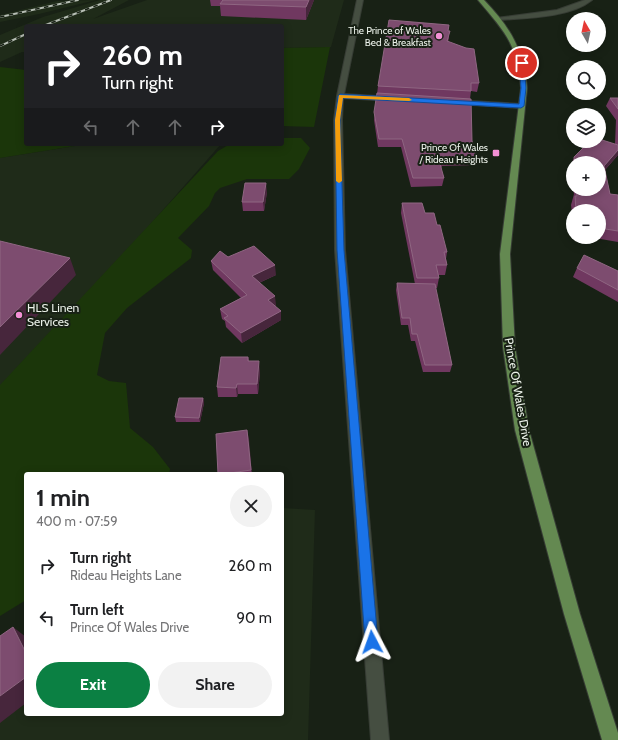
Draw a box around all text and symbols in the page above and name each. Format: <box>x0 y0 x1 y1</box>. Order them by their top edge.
north arrow <box>566 12 606 52</box>
map controls <box>566 12 606 244</box>
place label: The Prince of Wales Bed & Breakfast <box>348 24 432 49</box>
marker: The Prince of Wales Bed & Breakfast <box>434 31 444 41</box>
text: 260 m <box>102 38 183 72</box>
icon: right <box>36 40 88 92</box>
pin <box>505 46 539 80</box>
icon: arrive <box>511 52 533 74</box>
button: search <box>566 60 606 100</box>
text: Turn right <box>102 72 173 94</box>
button: layers <box>566 108 606 148</box>
icon: left <box>80 116 102 138</box>
icon: ahead <box>122 116 144 138</box>
icon: ahead <box>164 116 186 138</box>
icon: right <box>206 116 228 138</box>
place label: Prince Of Wales / Rideau Heights <box>418 141 488 166</box>
marker: Prince Of Wales / Rideau Heights <box>491 148 501 158</box>
button: + <box>566 156 606 196</box>
button: − <box>566 204 606 244</box>
place label: HLS Linen Services <box>27 300 80 329</box>
marker: HLS Linen Services <box>14 310 24 320</box>
street label: Prince Of Wales Drive <box>502 336 535 447</box>
text: 1 min <box>36 483 90 512</box>
button: close <box>230 485 272 527</box>
text: 400 m · 07:59 <box>36 513 118 529</box>
text: Turn right <box>70 549 131 567</box>
icon: right <box>36 555 58 577</box>
text: 260 m <box>229 557 272 575</box>
text: Rideau Heights Lane <box>70 567 182 583</box>
text: Turn left <box>70 601 124 619</box>
icon: left <box>36 607 58 629</box>
text: 90 m <box>236 609 272 627</box>
text: Prince Of Wales Drive <box>70 619 189 635</box>
position arrow <box>351 621 393 663</box>
button: Exit <box>36 662 150 708</box>
button: Share <box>158 662 272 708</box>

